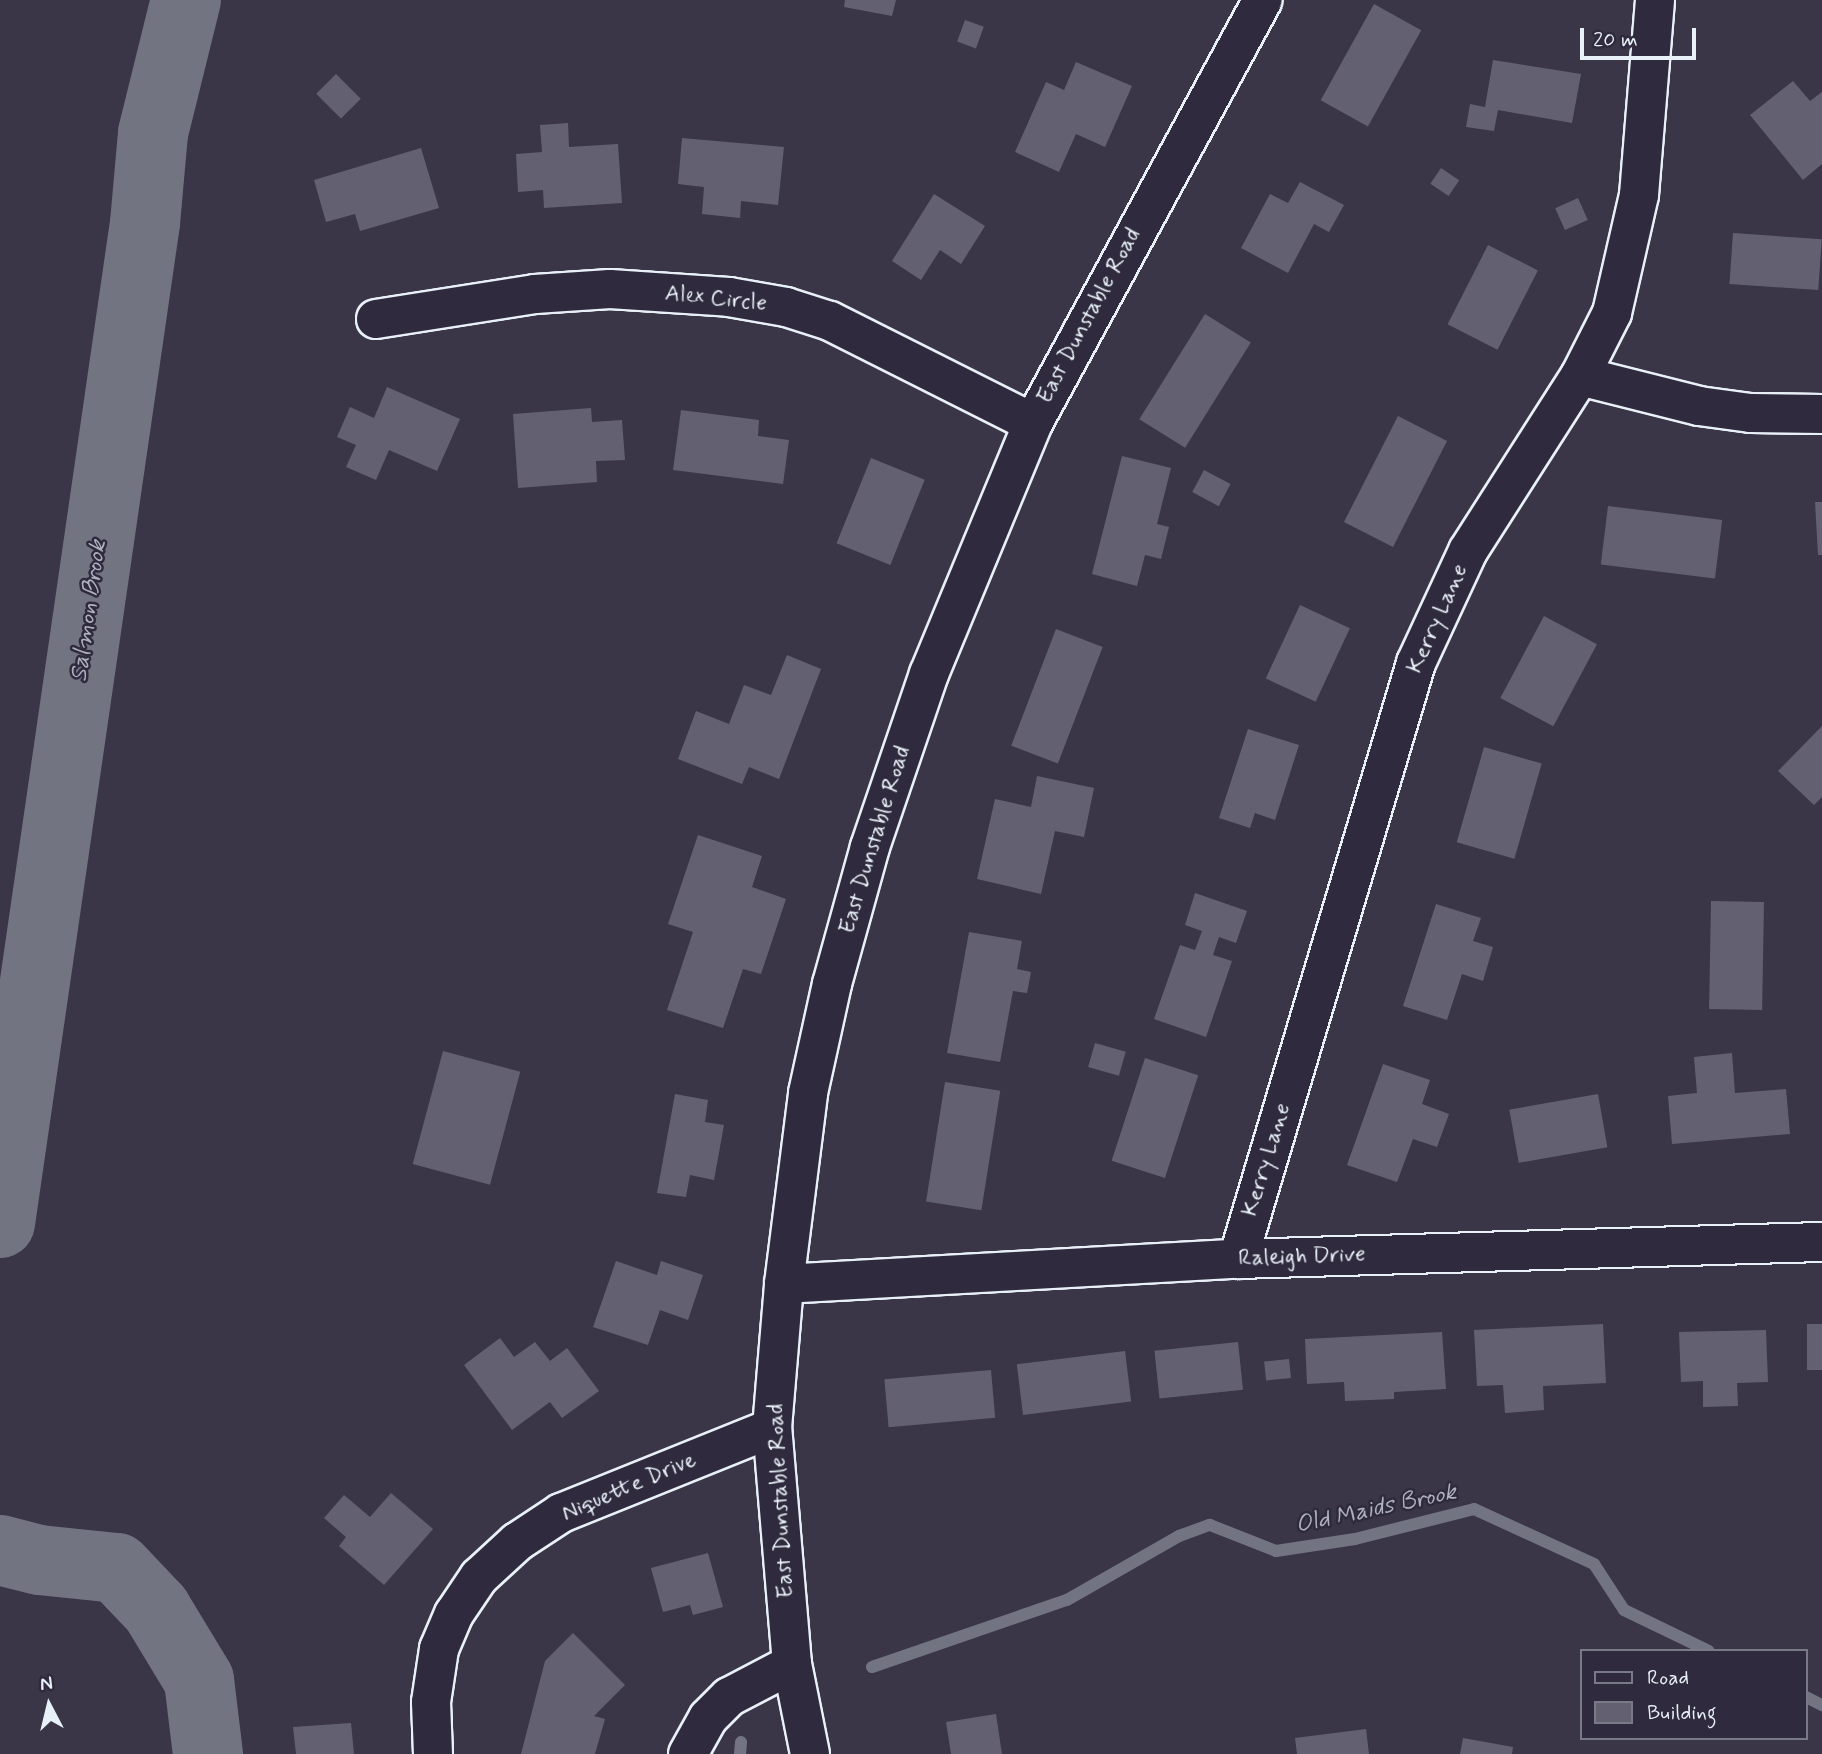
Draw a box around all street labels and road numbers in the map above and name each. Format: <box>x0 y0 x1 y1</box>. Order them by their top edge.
street label: East Dunstable Road <box>1031 224 1147 408</box>
street label: Alex Circle <box>664 280 768 318</box>
street label: Kerry Lane <box>1402 561 1474 677</box>
street label: East Dunstable Road <box>833 743 917 937</box>
street label: Kerry Lane <box>1237 1101 1297 1219</box>
street label: Raleigh Drive <box>1239 1241 1365 1273</box>
street label: East Dunstable Road <box>762 1403 800 1599</box>
street label: Niquette Drive <box>558 1446 700 1528</box>

